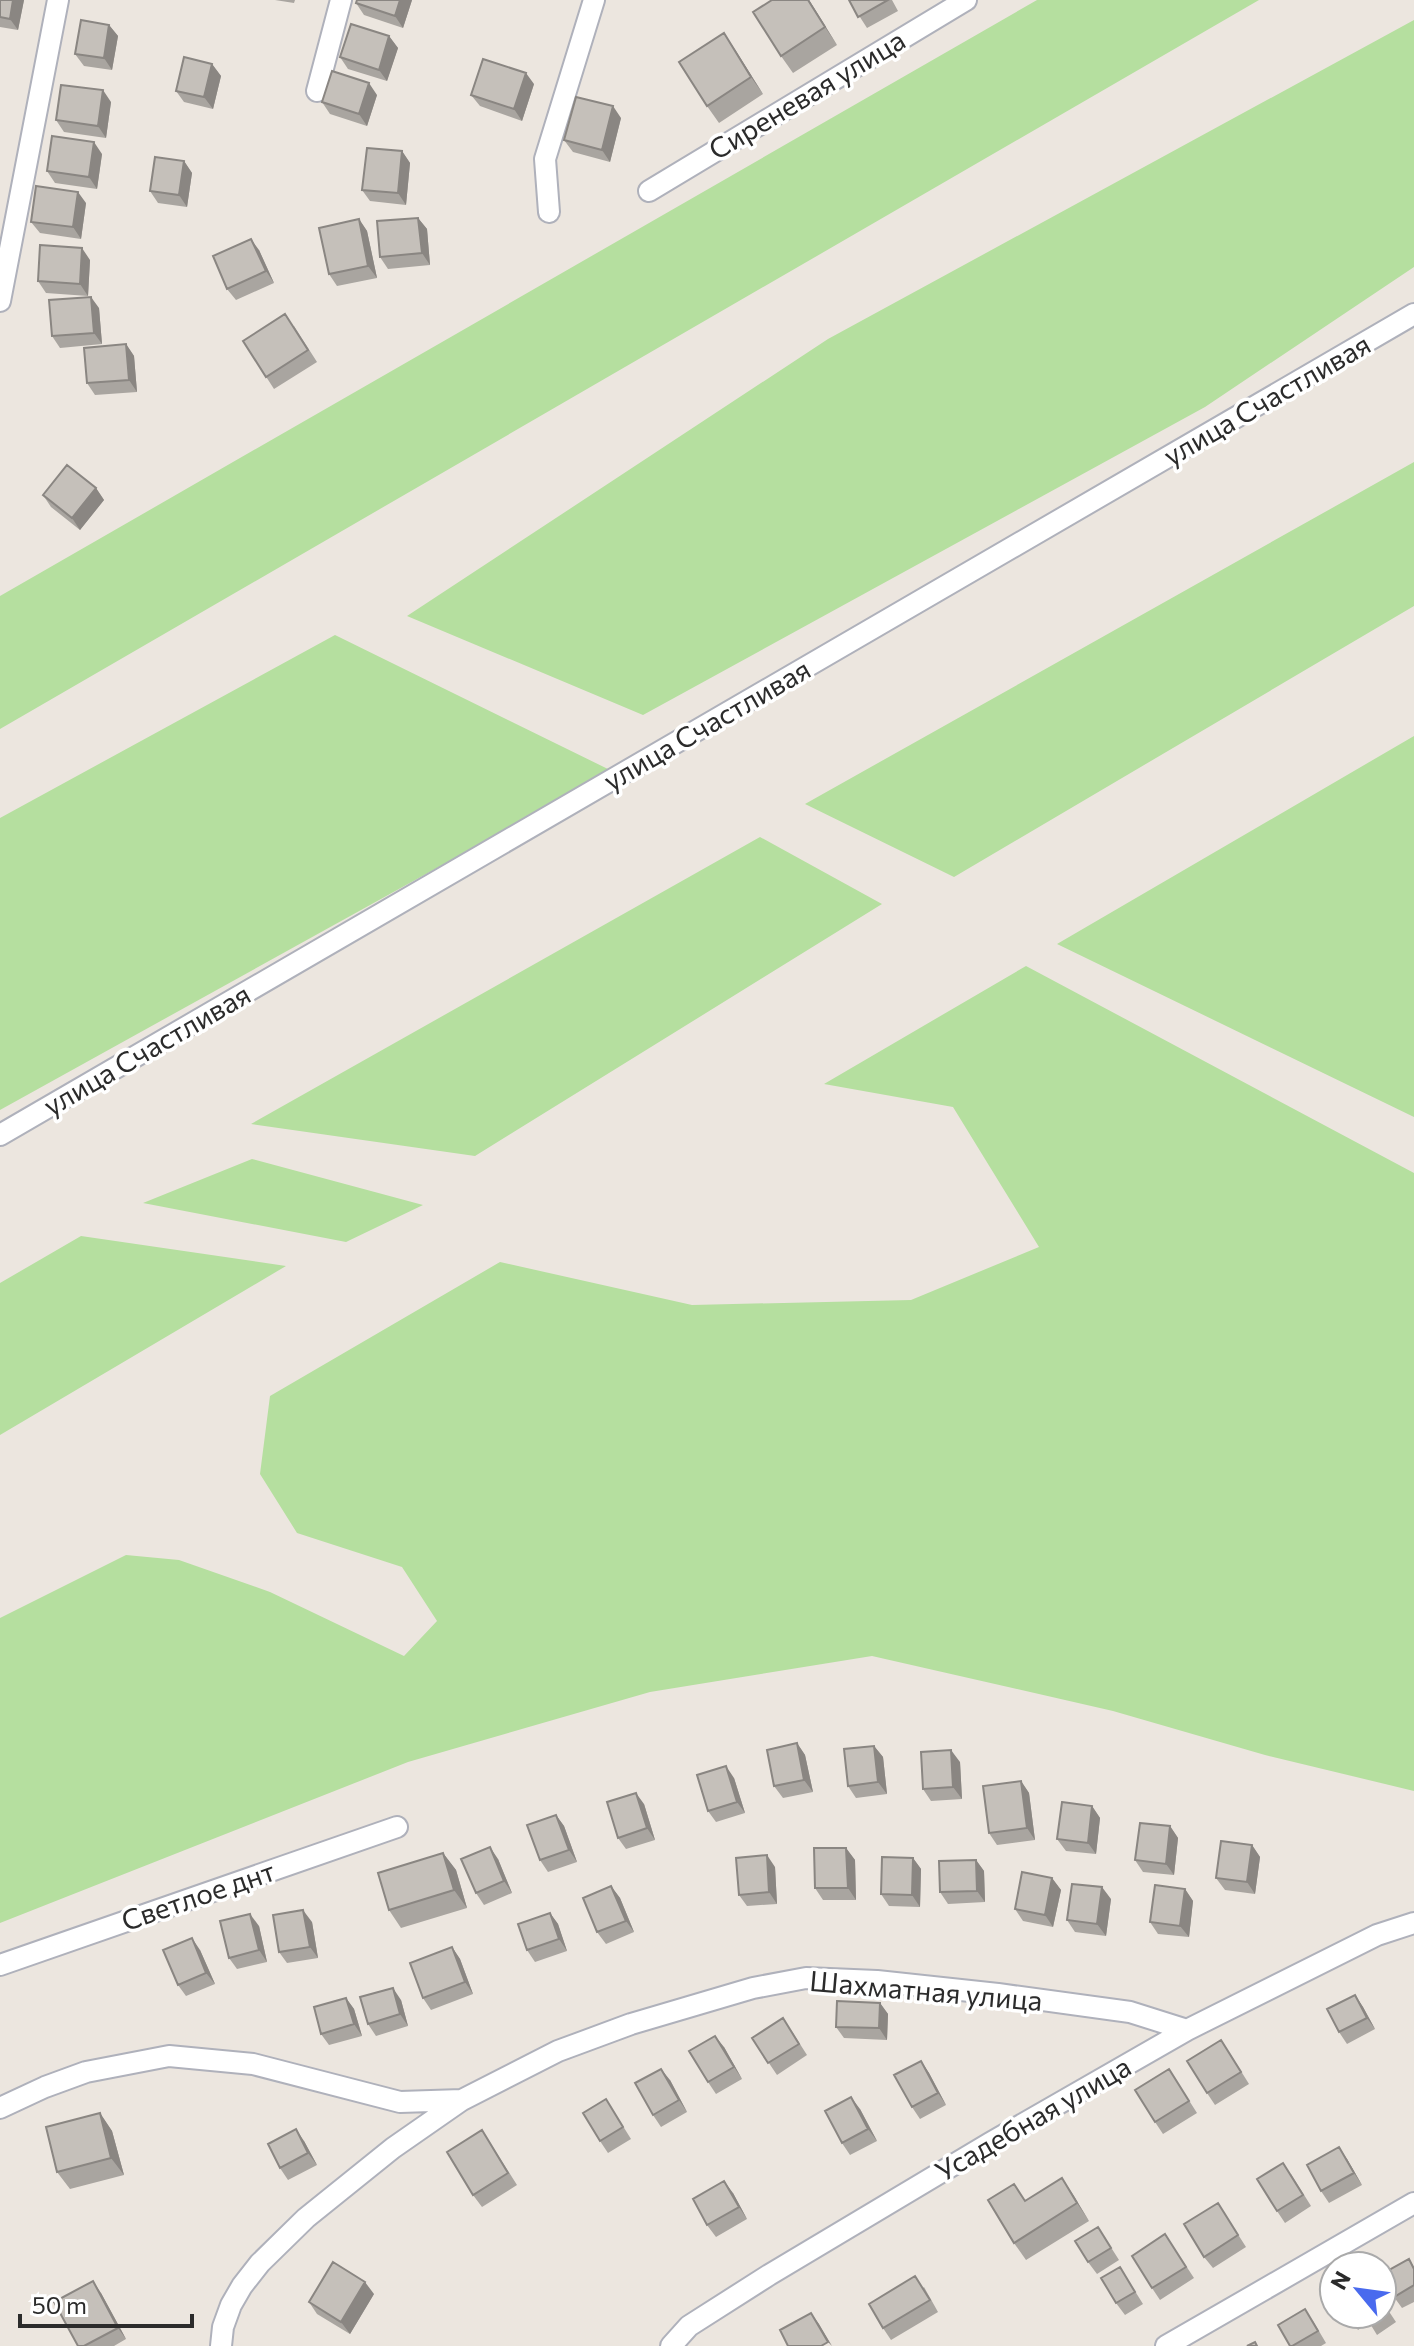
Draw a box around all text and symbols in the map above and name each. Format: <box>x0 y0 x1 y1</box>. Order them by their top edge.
street label: Сиреневая улица <box>702 22 911 166</box>
street label: улица Счастливая <box>1157 326 1376 472</box>
street label: улица Счастливая <box>597 651 816 797</box>
street label: улица Счастливая <box>37 976 256 1122</box>
street label: Светлое днт <box>117 1853 279 1937</box>
street label: Шахматная улица <box>808 1963 1044 2017</box>
street label: Усадебная улица <box>929 2048 1136 2188</box>
north arrow <box>1318 2250 1398 2330</box>
text: N <box>1324 2266 1356 2294</box>
scale bar <box>20 2278 192 2328</box>
text: 50 m <box>32 2290 87 2319</box>

